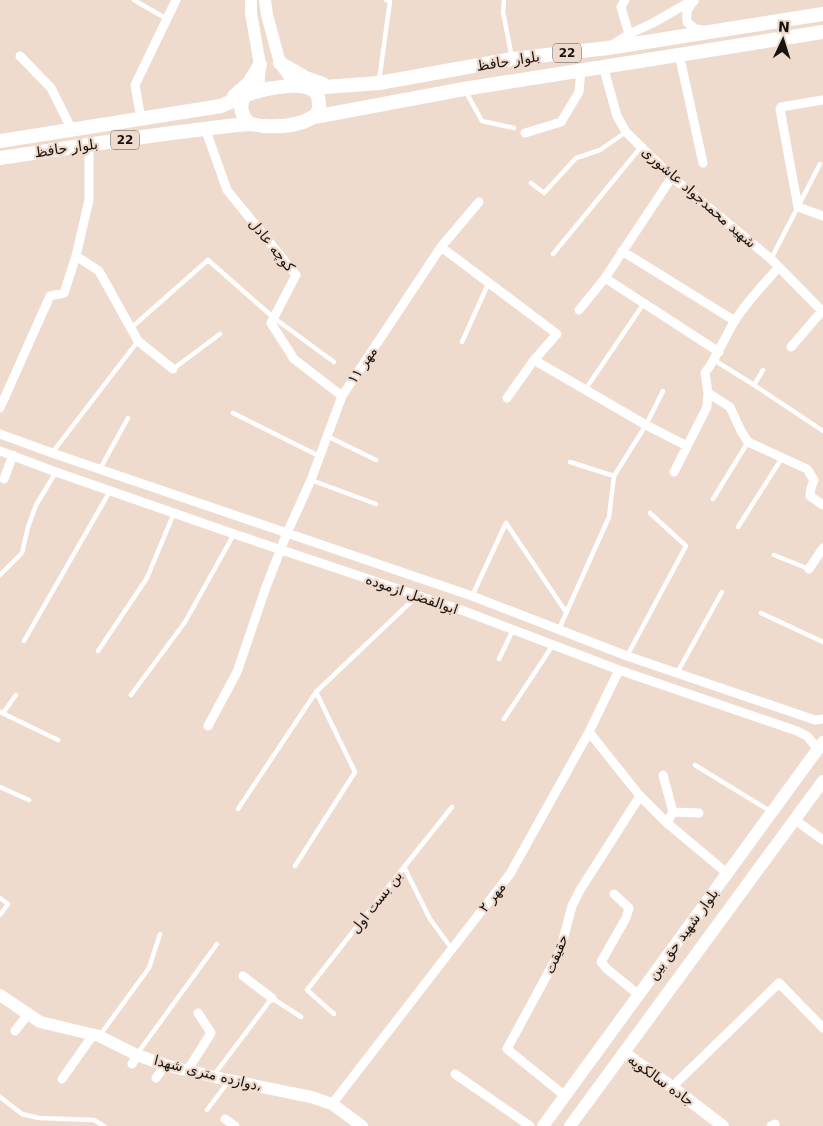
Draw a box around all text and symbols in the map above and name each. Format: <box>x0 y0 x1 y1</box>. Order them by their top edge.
north arrow <box>758 15 808 65</box>
text: N <box>778 19 790 35</box>
road number: 22 <box>553 44 581 62</box>
street label: بلوار حافظ <box>475 48 541 75</box>
road number: 22 <box>111 130 139 150</box>
street label: بلوار حافظ <box>33 136 99 161</box>
street label: شهید محمدجواد عاشوری <box>638 143 759 252</box>
street label: کوچه عادل <box>245 215 298 276</box>
street label: مهر ۱۱ <box>344 343 381 387</box>
street label: ابوالفضل ازموده <box>363 571 460 618</box>
street label: بن بست اول <box>347 868 406 937</box>
street label: مهر ۲ <box>475 879 509 916</box>
street label: بلوار شهید حق بین <box>645 885 722 983</box>
street label: حقیقت <box>541 932 571 976</box>
street label: جاده سالکویه <box>624 1051 697 1110</box>
street label: دوازده متری شهدا، <box>152 1052 264 1095</box>

